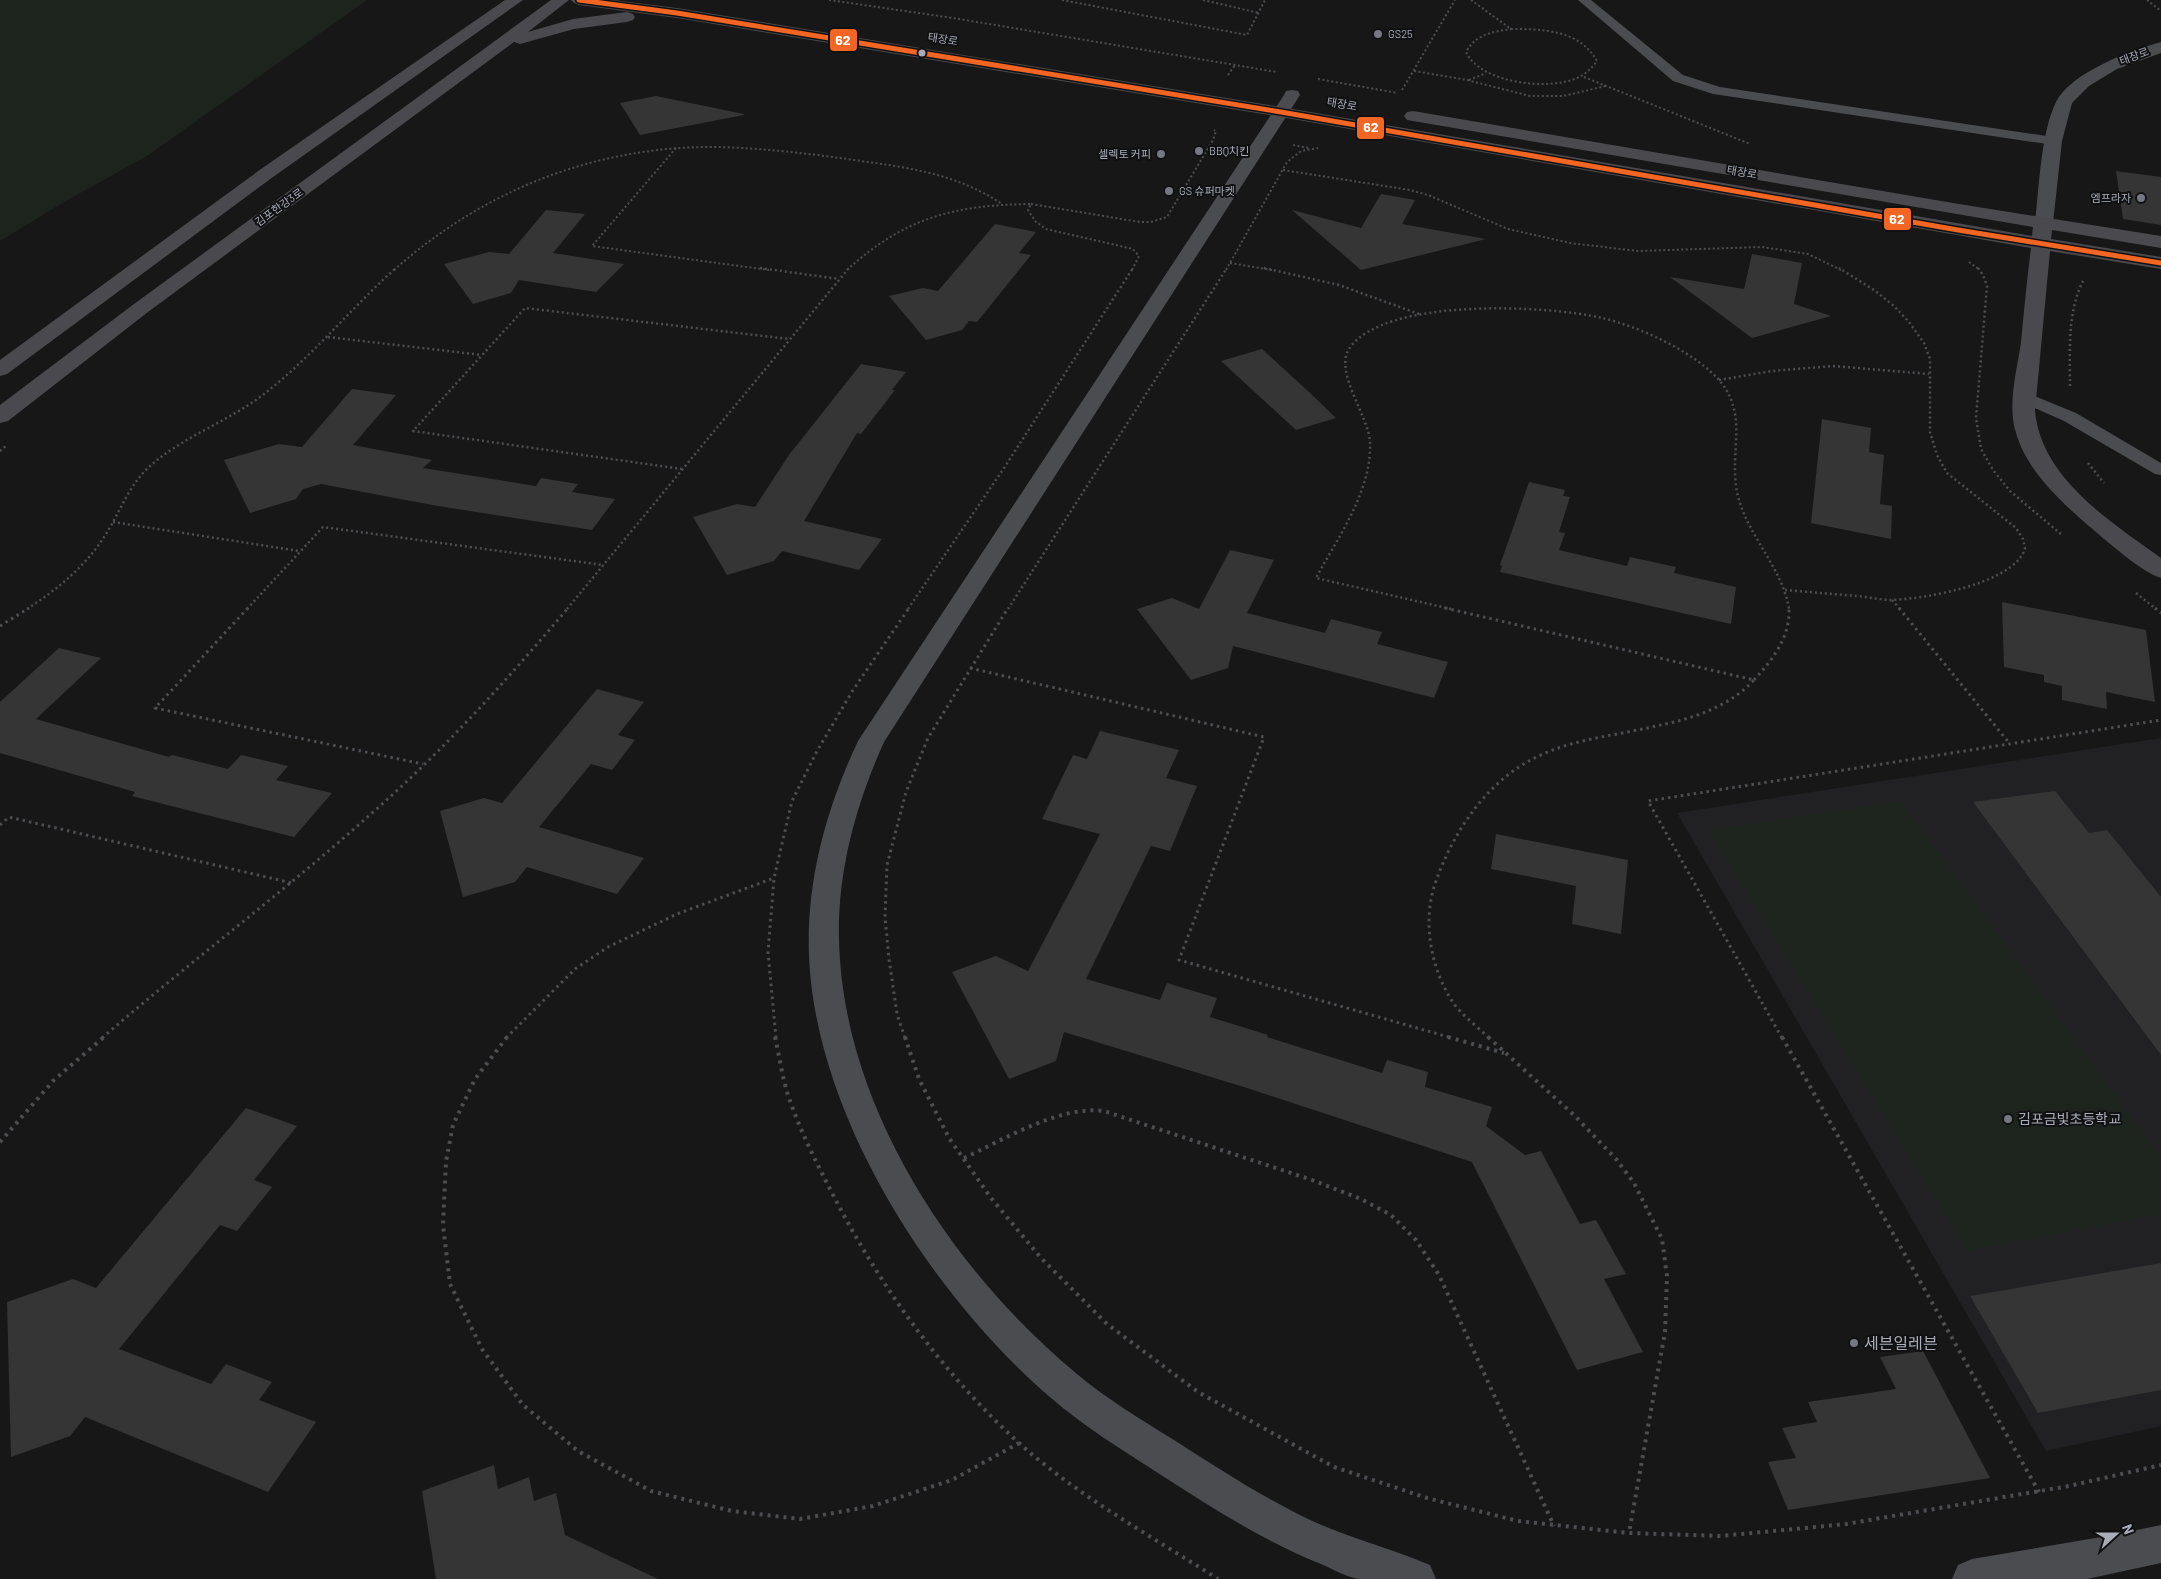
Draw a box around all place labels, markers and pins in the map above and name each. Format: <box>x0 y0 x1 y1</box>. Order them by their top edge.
place label: GS25 <box>1388 27 1413 40</box>
marker: GS25 <box>1372 28 1384 40</box>
unlabelled marker <box>917 48 927 58</box>
place label: BBQ치킨 <box>1209 144 1249 157</box>
marker: BBQ치킨 <box>1193 145 1205 157</box>
place label: 셀렉토 커피 <box>1098 147 1151 160</box>
marker: 셀렉토 커피 <box>1155 148 1167 160</box>
place label: GS 슈퍼마켓 <box>1179 184 1235 197</box>
marker: GS 슈퍼마켓 <box>1163 185 1175 197</box>
place label: 엠프라자 <box>2091 191 2131 204</box>
marker: 엠프라자 <box>2135 192 2147 204</box>
place label: 김포금빛초등학교 <box>2018 1110 2121 1127</box>
marker: 김포금빛초등학교 <box>2002 1113 2014 1125</box>
place label: 세븐일레븐 <box>1864 1333 1938 1352</box>
marker: 세븐일레븐 <box>1848 1337 1860 1349</box>

